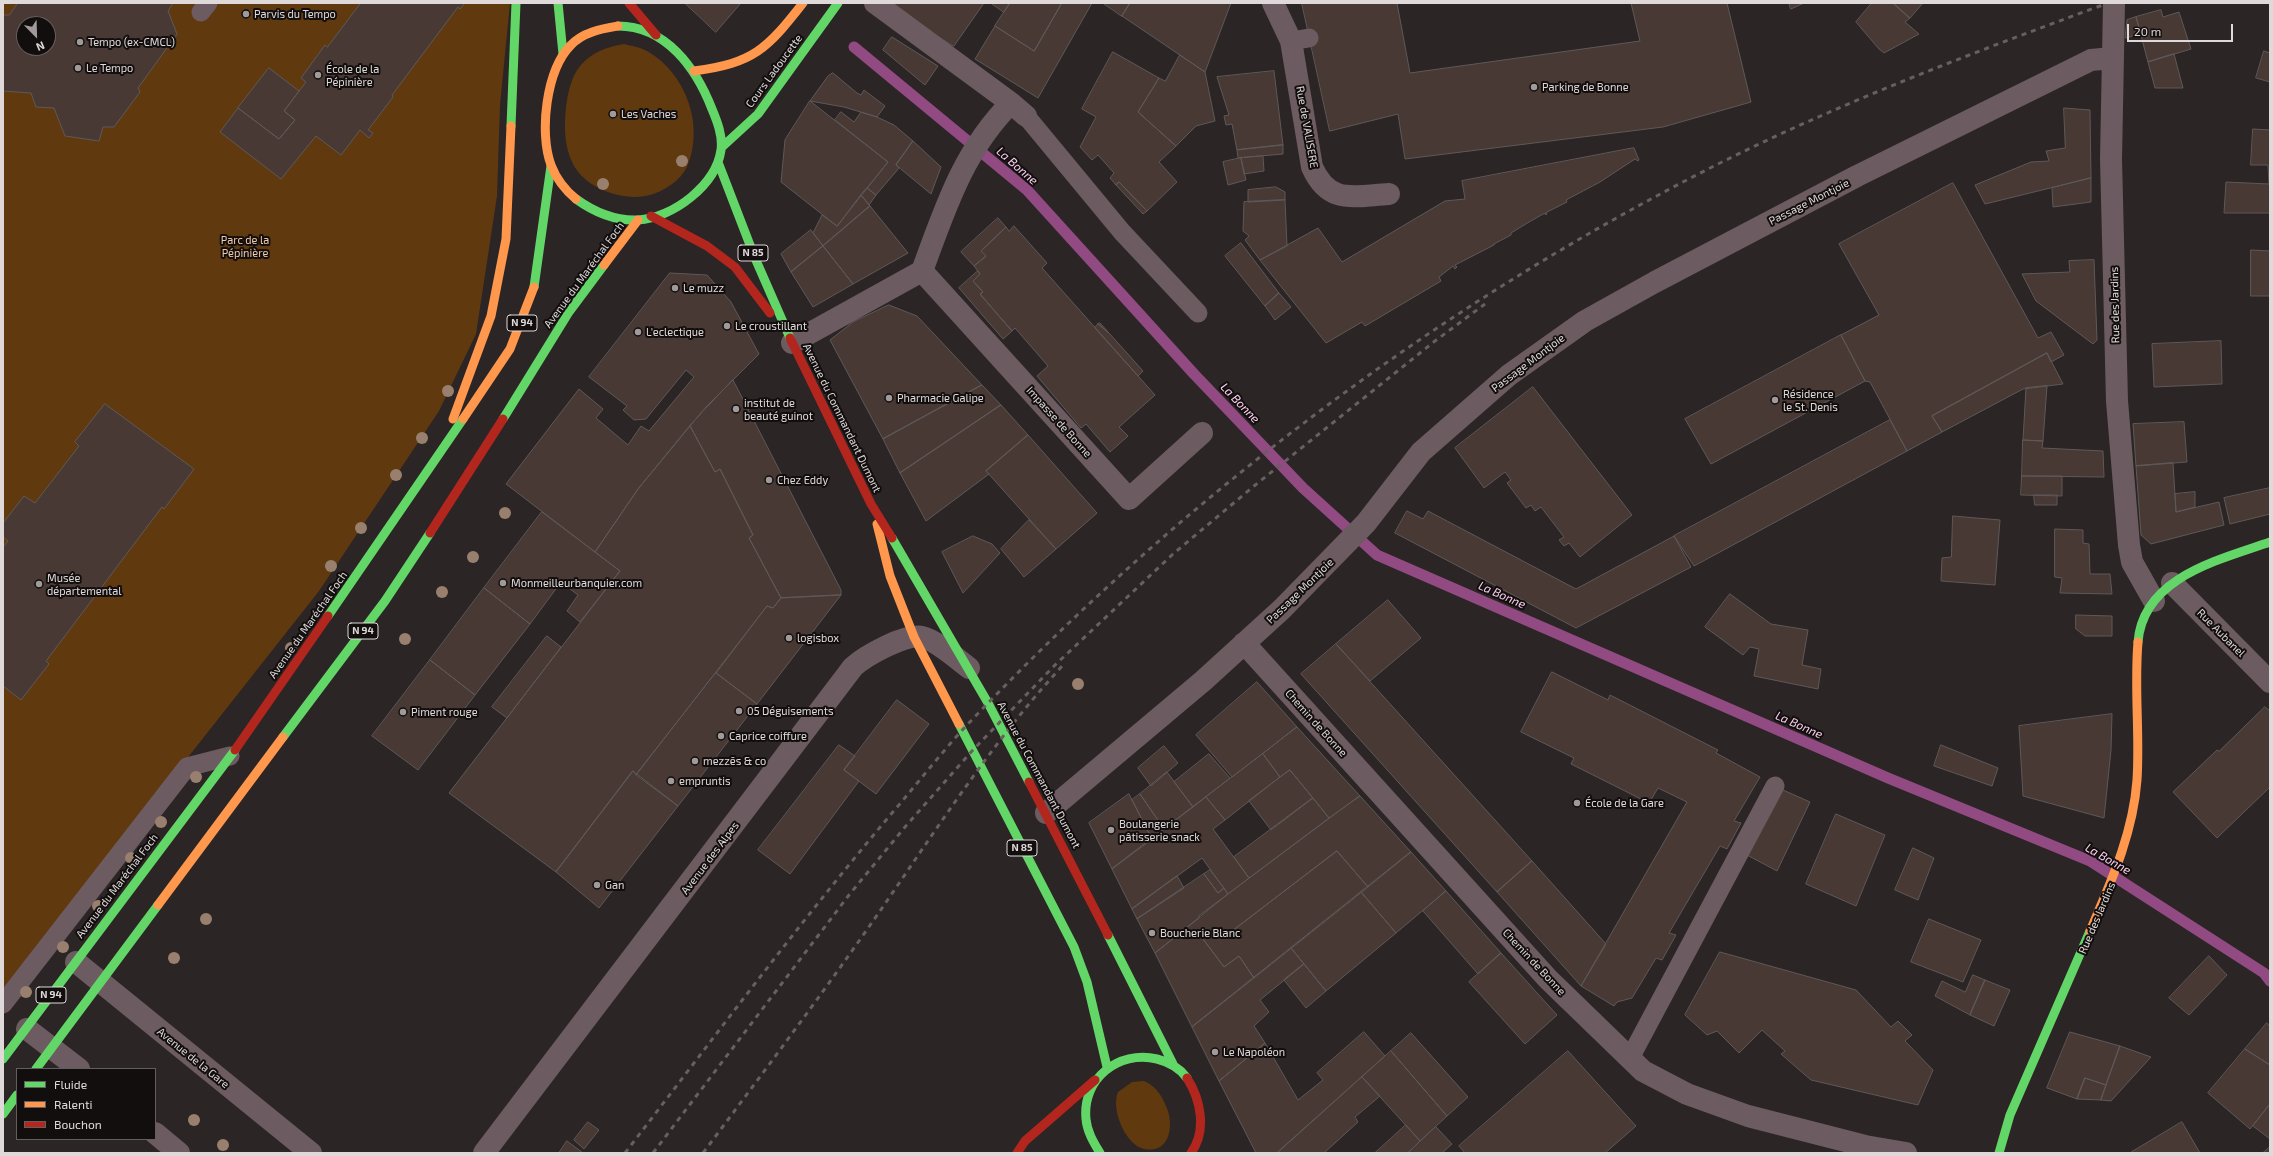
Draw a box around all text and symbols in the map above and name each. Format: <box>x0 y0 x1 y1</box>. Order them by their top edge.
place label: Parvis du Tempo <box>254 7 336 21</box>
marker: Parvis du Tempo <box>241 9 251 19</box>
north arrow <box>16 16 56 56</box>
scale bar <box>2129 16 2235 42</box>
text: 20 m <box>2134 24 2161 38</box>
street label: Cours Ladoucette <box>743 32 805 110</box>
place label: Tempo (ex-CMCL) <box>88 35 175 49</box>
marker: Tempo (ex-CMCL) <box>75 37 85 47</box>
text: N <box>34 39 47 54</box>
place label: Le Tempo <box>86 61 133 75</box>
place label: École de la Pépinière <box>326 62 379 88</box>
marker: Le Tempo <box>73 63 83 73</box>
marker: École de la Pépinière <box>313 70 323 80</box>
place label: Parking de Bonne <box>1542 80 1629 94</box>
marker: Parking de Bonne <box>1529 82 1539 92</box>
street label: Rue de VALISERE <box>1293 85 1321 169</box>
place label: Les Vaches <box>621 107 676 121</box>
marker: Les Vaches <box>608 109 618 119</box>
water label: La Bonne <box>993 144 1041 188</box>
street label: Passage Montjoie <box>1767 176 1851 228</box>
street label: Avenue du Maréchal Foch <box>541 220 627 330</box>
park label: Parc de la Pépinière <box>221 233 269 259</box>
road number: N 85 <box>738 245 768 261</box>
street label: Rue des Jardins <box>2108 267 2122 343</box>
place label: Le muzz <box>683 281 724 295</box>
marker: Le muzz <box>670 283 680 293</box>
road number: N 94 <box>507 315 537 331</box>
place label: Le croustillant <box>735 319 807 333</box>
marker: Le croustillant <box>722 321 732 331</box>
place label: L'eclectique <box>646 325 704 339</box>
marker: L'eclectique <box>633 327 643 337</box>
street label: Passage Montjoie <box>1489 331 1567 395</box>
street label: Avenue du Commandant Dumont <box>800 341 884 495</box>
water label: La Bonne <box>1217 380 1263 426</box>
street label: Impasse de Bonne <box>1024 384 1094 460</box>
place label: Résidence le St. Denis <box>1783 387 1838 413</box>
place label: Pharmacie Galipe <box>897 391 984 405</box>
marker: Pharmacie Galipe <box>884 393 894 403</box>
marker: Résidence le St. Denis <box>1770 395 1780 405</box>
place label: institut de beauté guinot <box>744 396 813 422</box>
marker: institut de beauté guinot <box>731 404 741 414</box>
place label: Chez Eddy <box>777 473 828 487</box>
marker: Chez Eddy <box>764 475 774 485</box>
street label: Passage Montjoie <box>1264 556 1336 626</box>
street label: Avenue du Maréchal Foch <box>266 569 350 681</box>
place label: Musée départemental <box>47 571 122 597</box>
place label: Monmeilleurbanquier.com <box>511 576 642 590</box>
marker: Monmeilleurbanquier.com <box>498 578 508 588</box>
water label: La Bonne <box>1476 578 1528 612</box>
marker: Musée départemental <box>34 579 44 589</box>
street label: Rue Aubanel <box>2194 606 2248 660</box>
road number: N 94 <box>348 623 378 639</box>
place label: logisbox <box>797 631 839 645</box>
marker: logisbox <box>784 633 794 643</box>
street label: Chemin de Bonne <box>1282 687 1350 759</box>
street label: Avenue du Commandant Dumont <box>995 700 1083 850</box>
place label: 05 Déguisements <box>747 704 834 718</box>
place label: Piment rouge <box>411 705 478 719</box>
marker: 05 Déguisements <box>734 706 744 716</box>
marker: Piment rouge <box>398 707 408 717</box>
water label: La Bonne <box>1773 708 1825 742</box>
place label: Caprice coiffure <box>729 729 807 743</box>
marker: Caprice coiffure <box>716 731 726 741</box>
place label: mezzēs & co <box>703 754 766 768</box>
marker: mezzēs & co <box>690 756 700 766</box>
place label: empruntis <box>679 774 731 788</box>
marker: empruntis <box>666 776 676 786</box>
place label: École de la Gare <box>1585 796 1664 810</box>
marker: École de la Gare <box>1572 798 1582 808</box>
place label: Boulangerie pâtisserie snack <box>1119 817 1200 843</box>
street label: Avenue des Alpes <box>678 819 742 897</box>
marker: Boulangerie pâtisserie snack <box>1106 825 1116 835</box>
street label: Avenue du Maréchal Foch <box>73 831 161 941</box>
road number: N 85 <box>1007 840 1037 856</box>
water label: La Bonne <box>2083 840 2133 878</box>
place label: Gan <box>605 878 624 892</box>
marker: Gan <box>592 880 602 890</box>
street label: Rue des Jardins <box>2076 880 2118 956</box>
place label: Boucherie Blanc <box>1160 926 1240 940</box>
street label: Chemin de Bonne <box>1500 926 1568 998</box>
marker: Boucherie Blanc <box>1147 928 1157 938</box>
road number: N 94 <box>36 987 66 1003</box>
street label: Avenue de la Gare <box>154 1025 232 1091</box>
place label: Le Napoléon <box>1223 1045 1285 1059</box>
marker: Le Napoléon <box>1210 1047 1220 1057</box>
legend <box>16 1068 156 1140</box>
text: Fluide <box>54 1077 87 1091</box>
text: Ralenti <box>54 1097 93 1111</box>
text: Bouchon <box>54 1117 102 1131</box>

